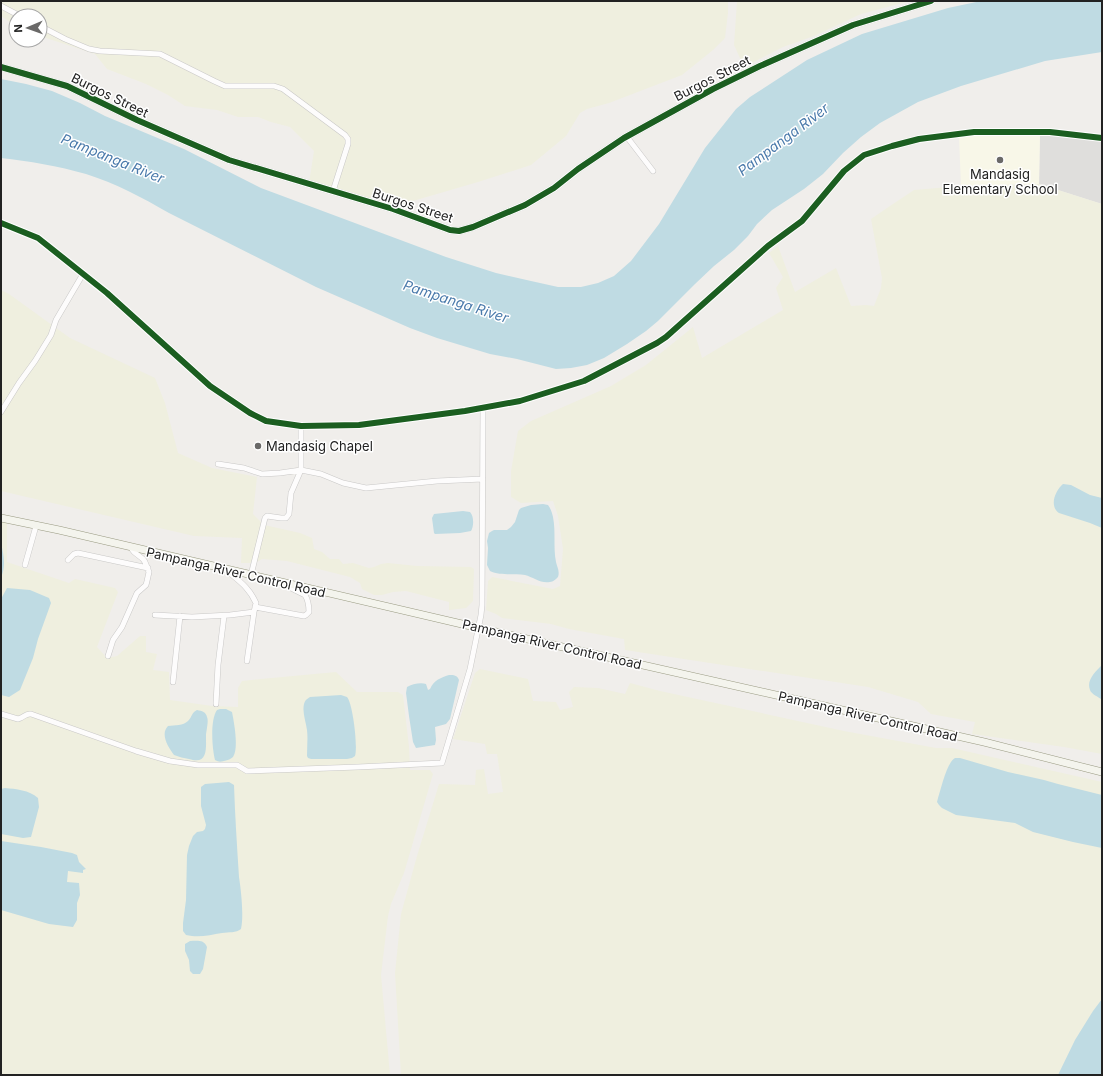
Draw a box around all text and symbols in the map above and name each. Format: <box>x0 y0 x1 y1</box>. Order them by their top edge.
north arrow <box>8 8 48 48</box>
text: N <box>11 24 25 33</box>
street label: Burgos Street <box>671 52 753 104</box>
street label: Burgos Street <box>69 69 151 121</box>
water label: Pampanga River <box>734 99 832 179</box>
water label: Pampanga River <box>59 130 168 187</box>
marker: Mandasig Elementary School <box>995 155 1005 165</box>
place label: Mandasig Elementary School <box>942 166 1058 197</box>
street label: Burgos Street <box>371 184 455 226</box>
water label: Pampanga River <box>401 276 511 326</box>
place label: Mandasig Chapel <box>266 438 373 454</box>
marker: Mandasig Chapel <box>253 441 263 451</box>
street label: Pampanga River Control Road <box>145 544 327 600</box>
street label: Pampanga River Control Road <box>461 616 643 672</box>
street label: Pampanga River Control Road <box>777 688 959 744</box>

